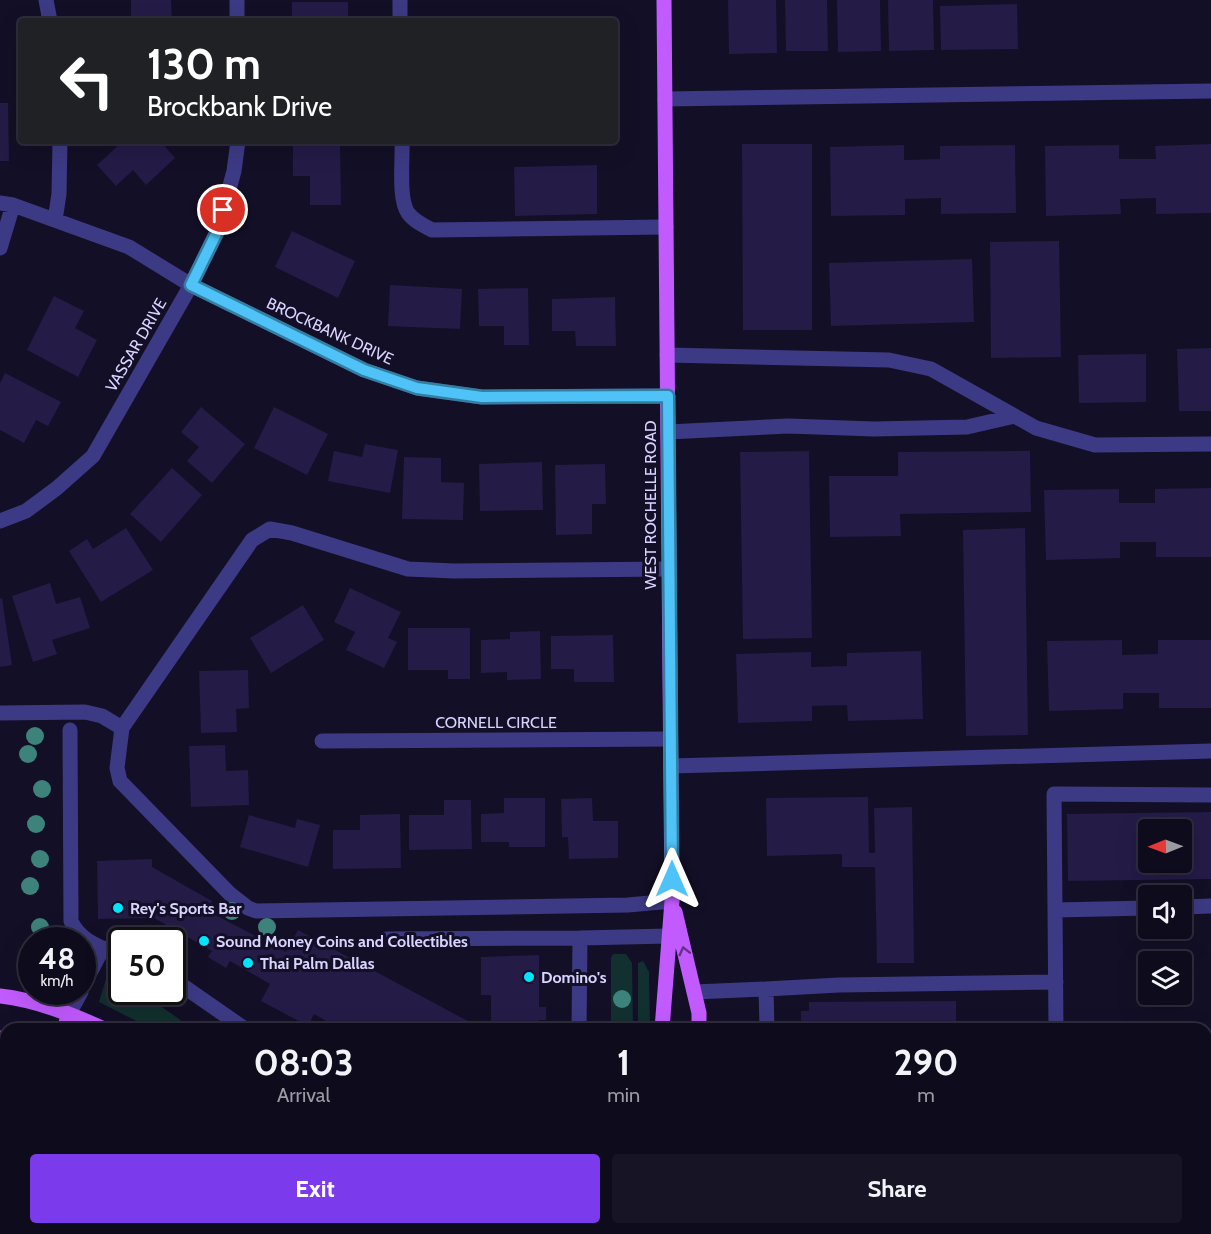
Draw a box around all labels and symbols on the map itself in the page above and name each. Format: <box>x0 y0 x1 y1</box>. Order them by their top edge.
pin <box>197 184 248 235</box>
street label: BROCKBANK DRIVE <box>264 293 397 369</box>
street label: VASSAR DRIVE <box>102 295 170 395</box>
street label: WEST ROCHELLE ROAD <box>641 420 660 590</box>
street label: CORNELL CIRCLE <box>435 713 557 732</box>
north arrow <box>1138 819 1192 873</box>
position arrow <box>640 847 704 911</box>
place label: Rey's Sports Bar <box>130 899 242 918</box>
marker: Rey's Sports Bar <box>111 901 125 915</box>
speed limit sign: 50 <box>108 927 186 1005</box>
place label: Sound Money Coins and Collectibles <box>216 932 468 951</box>
marker: Sound Money Coins and Collectibles <box>197 934 211 948</box>
one-way arrow <box>679 946 692 956</box>
place label: Thai Palm Dallas <box>260 954 375 973</box>
marker: Thai Palm Dallas <box>241 956 255 970</box>
place label: Domino's <box>541 968 607 987</box>
marker: Domino's <box>522 970 536 984</box>

